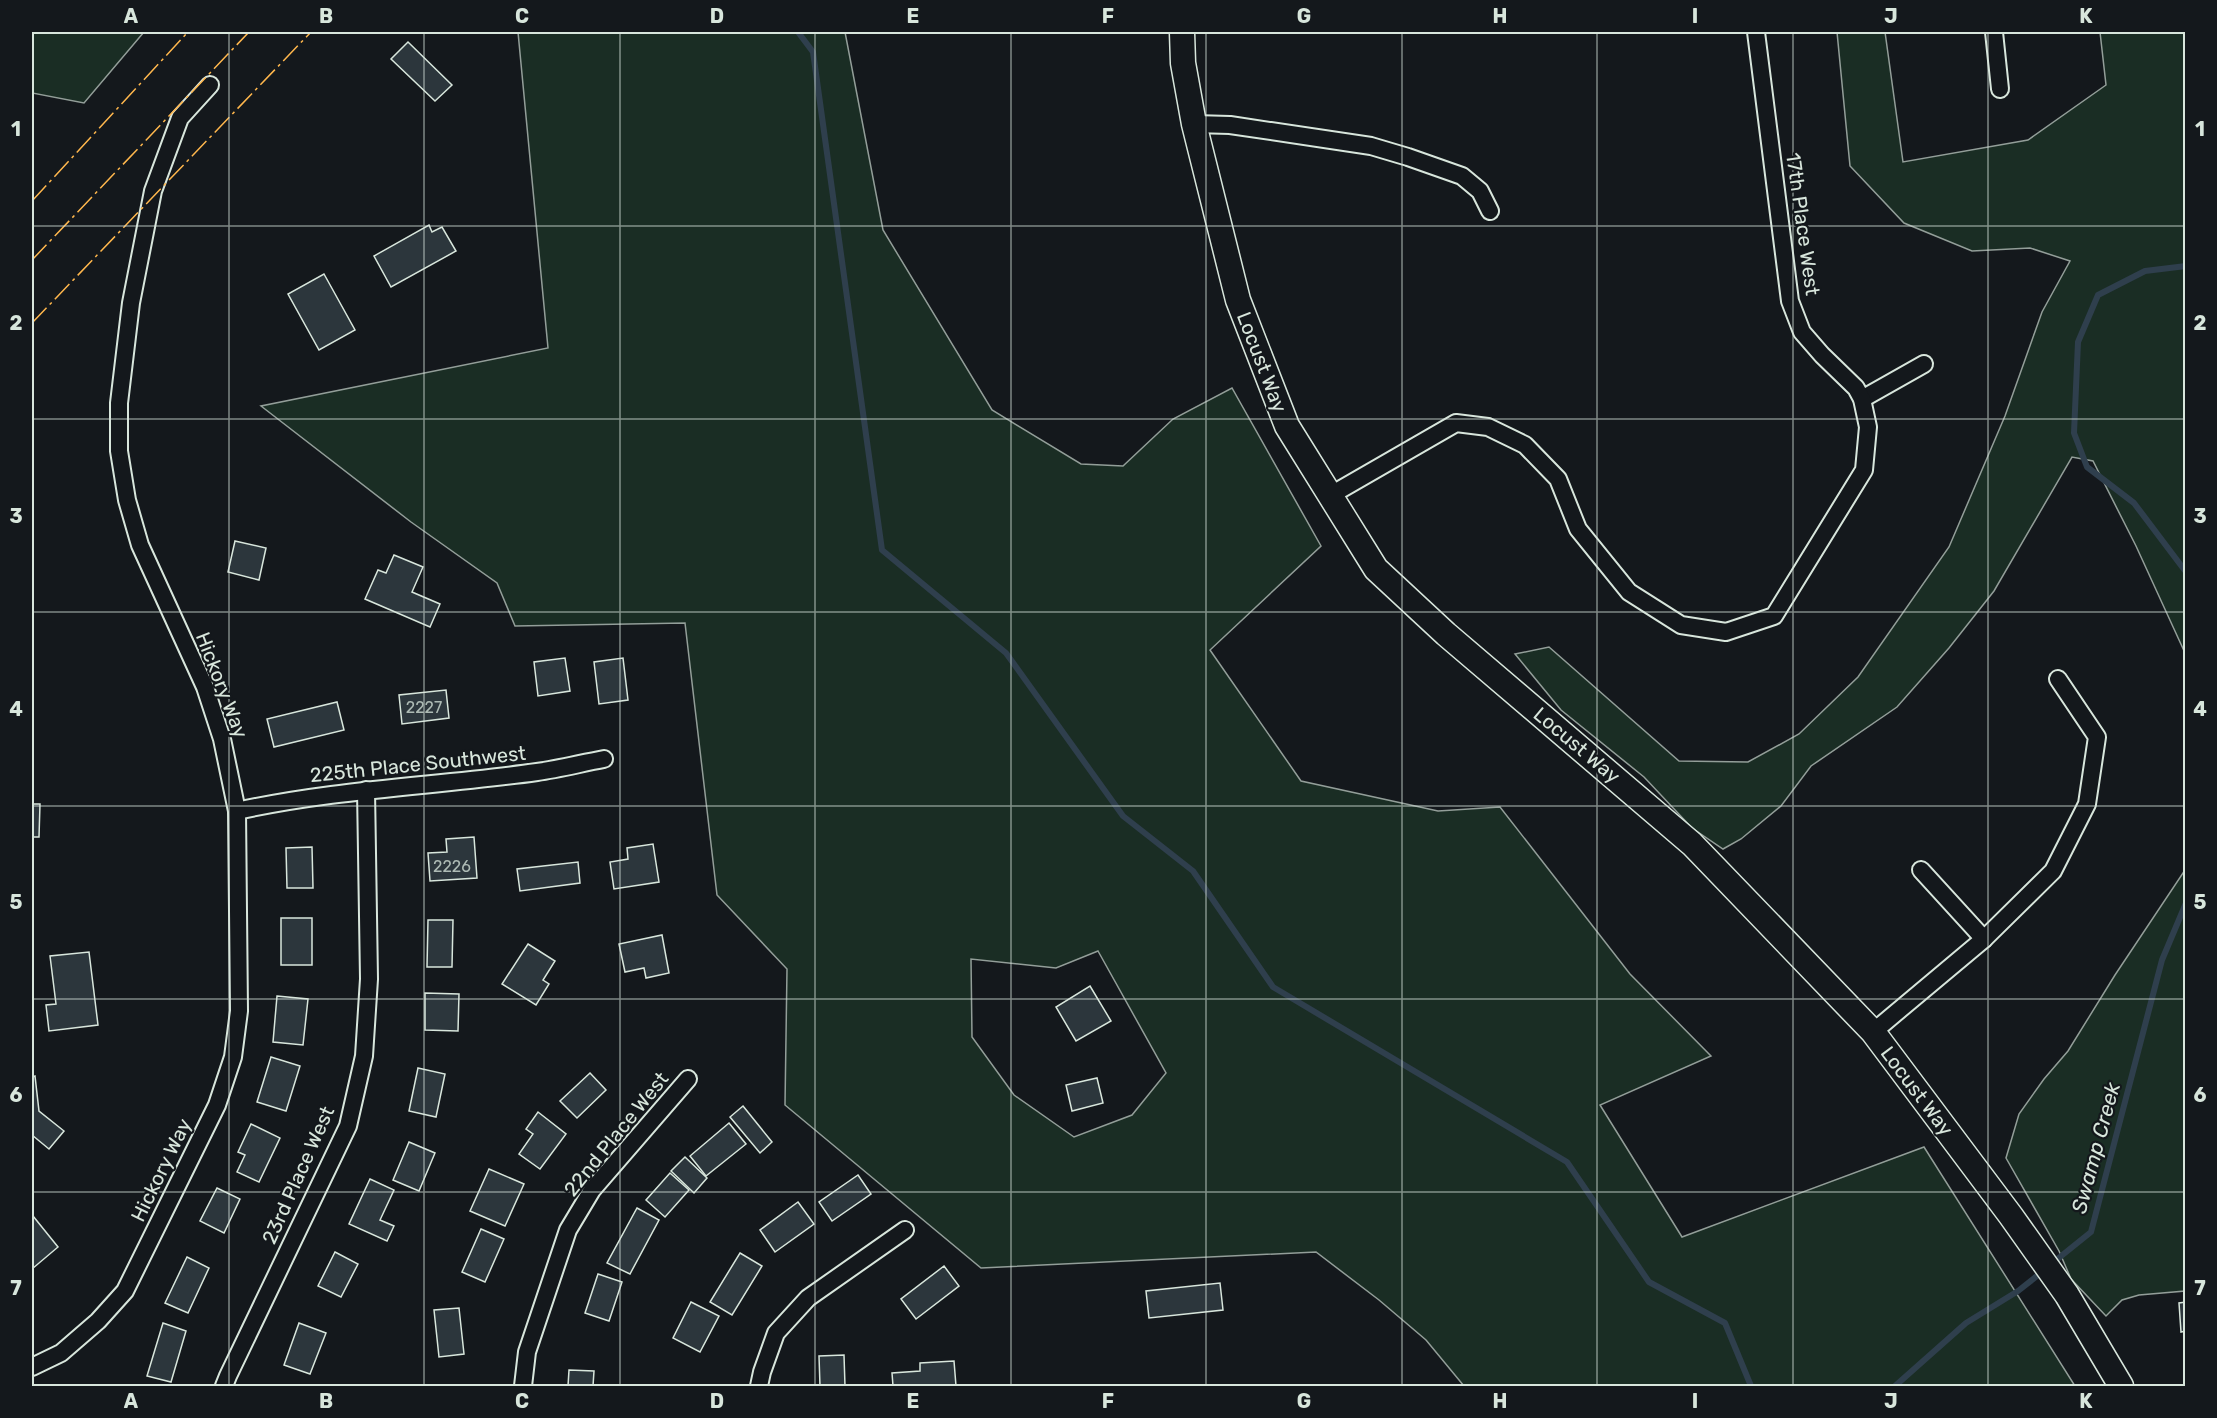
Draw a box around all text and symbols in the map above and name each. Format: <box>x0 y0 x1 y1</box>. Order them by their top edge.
text: A <box>124 4 139 28</box>
text: B <box>319 4 333 28</box>
text: C <box>515 4 529 28</box>
text: D <box>710 4 724 28</box>
text: E <box>907 4 919 28</box>
text: F <box>1102 4 1114 28</box>
text: G <box>1297 4 1311 28</box>
text: H <box>1493 4 1507 28</box>
text: I <box>1692 4 1698 28</box>
text: J <box>1884 4 1898 28</box>
text: K <box>2079 4 2093 28</box>
text: 1 <box>11 117 21 141</box>
text: 1 <box>2195 117 2205 141</box>
street label: 17th Place West <box>1781 151 1825 297</box>
street label: Locust Way <box>1232 308 1292 416</box>
text: 2 <box>10 311 23 335</box>
text: 2 <box>2194 311 2207 335</box>
text: 3 <box>9 504 23 528</box>
text: 3 <box>2193 504 2207 528</box>
street label: Hickory Way <box>191 629 253 741</box>
text: 4 <box>9 697 23 721</box>
text: 4 <box>2193 697 2207 721</box>
house number: 2227 <box>406 698 442 717</box>
street label: Locust Way <box>1529 702 1625 788</box>
street label: 225th Place Southwest <box>309 741 527 787</box>
house number: 2226 <box>433 857 471 876</box>
text: 5 <box>10 890 23 914</box>
text: 5 <box>2194 890 2207 914</box>
street label: Locust Way <box>1876 1042 1958 1140</box>
street label: 22nd Place West <box>559 1067 674 1201</box>
water label: Swamp Creek <box>2066 1078 2125 1216</box>
text: 6 <box>9 1083 23 1107</box>
text: 6 <box>2193 1083 2207 1107</box>
street label: 23rd Place West <box>257 1102 339 1248</box>
street label: Hickory Way <box>126 1115 196 1225</box>
text: 7 <box>10 1276 22 1300</box>
text: 7 <box>2194 1276 2206 1300</box>
text: A <box>124 1389 139 1413</box>
text: B <box>319 1389 333 1413</box>
text: C <box>515 1389 529 1413</box>
text: D <box>710 1389 724 1413</box>
text: E <box>907 1389 919 1413</box>
text: F <box>1102 1389 1114 1413</box>
text: G <box>1297 1389 1311 1413</box>
text: H <box>1493 1389 1507 1413</box>
text: I <box>1692 1389 1698 1413</box>
text: J <box>1884 1389 1898 1413</box>
text: K <box>2079 1389 2093 1413</box>

